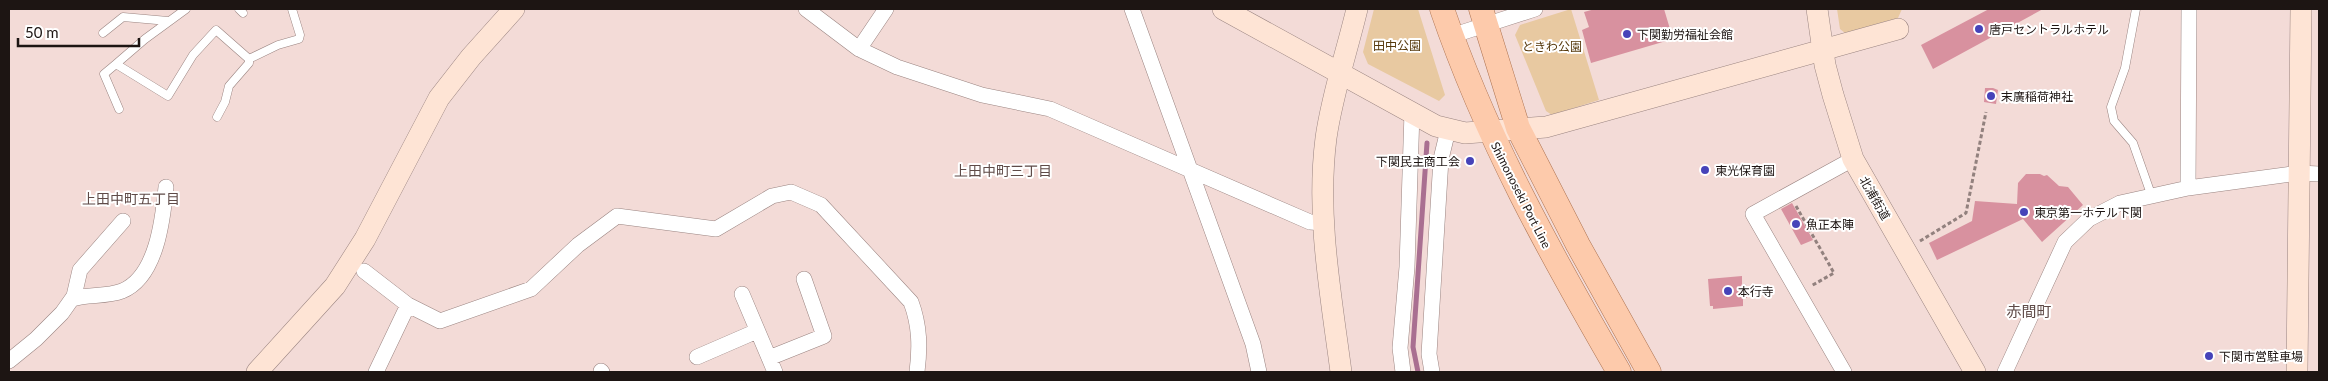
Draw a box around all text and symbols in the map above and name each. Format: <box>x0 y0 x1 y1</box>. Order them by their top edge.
scale bar <box>18 15 139 47</box>
place label: 唐戸セントラルホテル <box>1989 22 2109 37</box>
text: 50 m <box>25 23 59 41</box>
marker: 唐戸セントラルホテル <box>1973 23 1985 35</box>
place label: 下関勤労福祉会館 <box>1637 27 1733 42</box>
marker: 下関勤労福祉会館 <box>1621 28 1633 40</box>
park label: 田中公園 <box>1373 38 1421 53</box>
park label: ときわ公園 <box>1522 39 1582 54</box>
place label: 末廣稲荷神社 <box>2001 89 2073 104</box>
marker: 末廣稲荷神社 <box>1985 90 1997 102</box>
street label: Shimonoseki Port Line <box>1488 139 1554 251</box>
place label: 下関民主商工会 <box>1376 154 1460 169</box>
marker: 下関民主商工会 <box>1464 155 1476 167</box>
district label: 上田中町三丁目 <box>954 162 1052 179</box>
place label: 東光保育園 <box>1715 163 1775 178</box>
marker: 東光保育園 <box>1699 164 1711 176</box>
street label: 北浦街道 <box>1857 173 1893 223</box>
district label: 上田中町五丁目 <box>82 190 180 207</box>
place label: 東京第一ホテル下関 <box>2034 205 2142 220</box>
marker: 東京第一ホテル下関 <box>2018 206 2030 218</box>
place label: 魚正本陣 <box>1806 217 1854 232</box>
marker: 魚正本陣 <box>1790 218 1802 230</box>
place label: 本行寺 <box>1738 284 1774 299</box>
marker: 本行寺 <box>1722 285 1734 297</box>
district label: 赤間町 <box>2006 302 2052 320</box>
place label: 下関市営駐車場 <box>2219 349 2303 364</box>
marker: 下関市営駐車場 <box>2203 350 2215 362</box>

